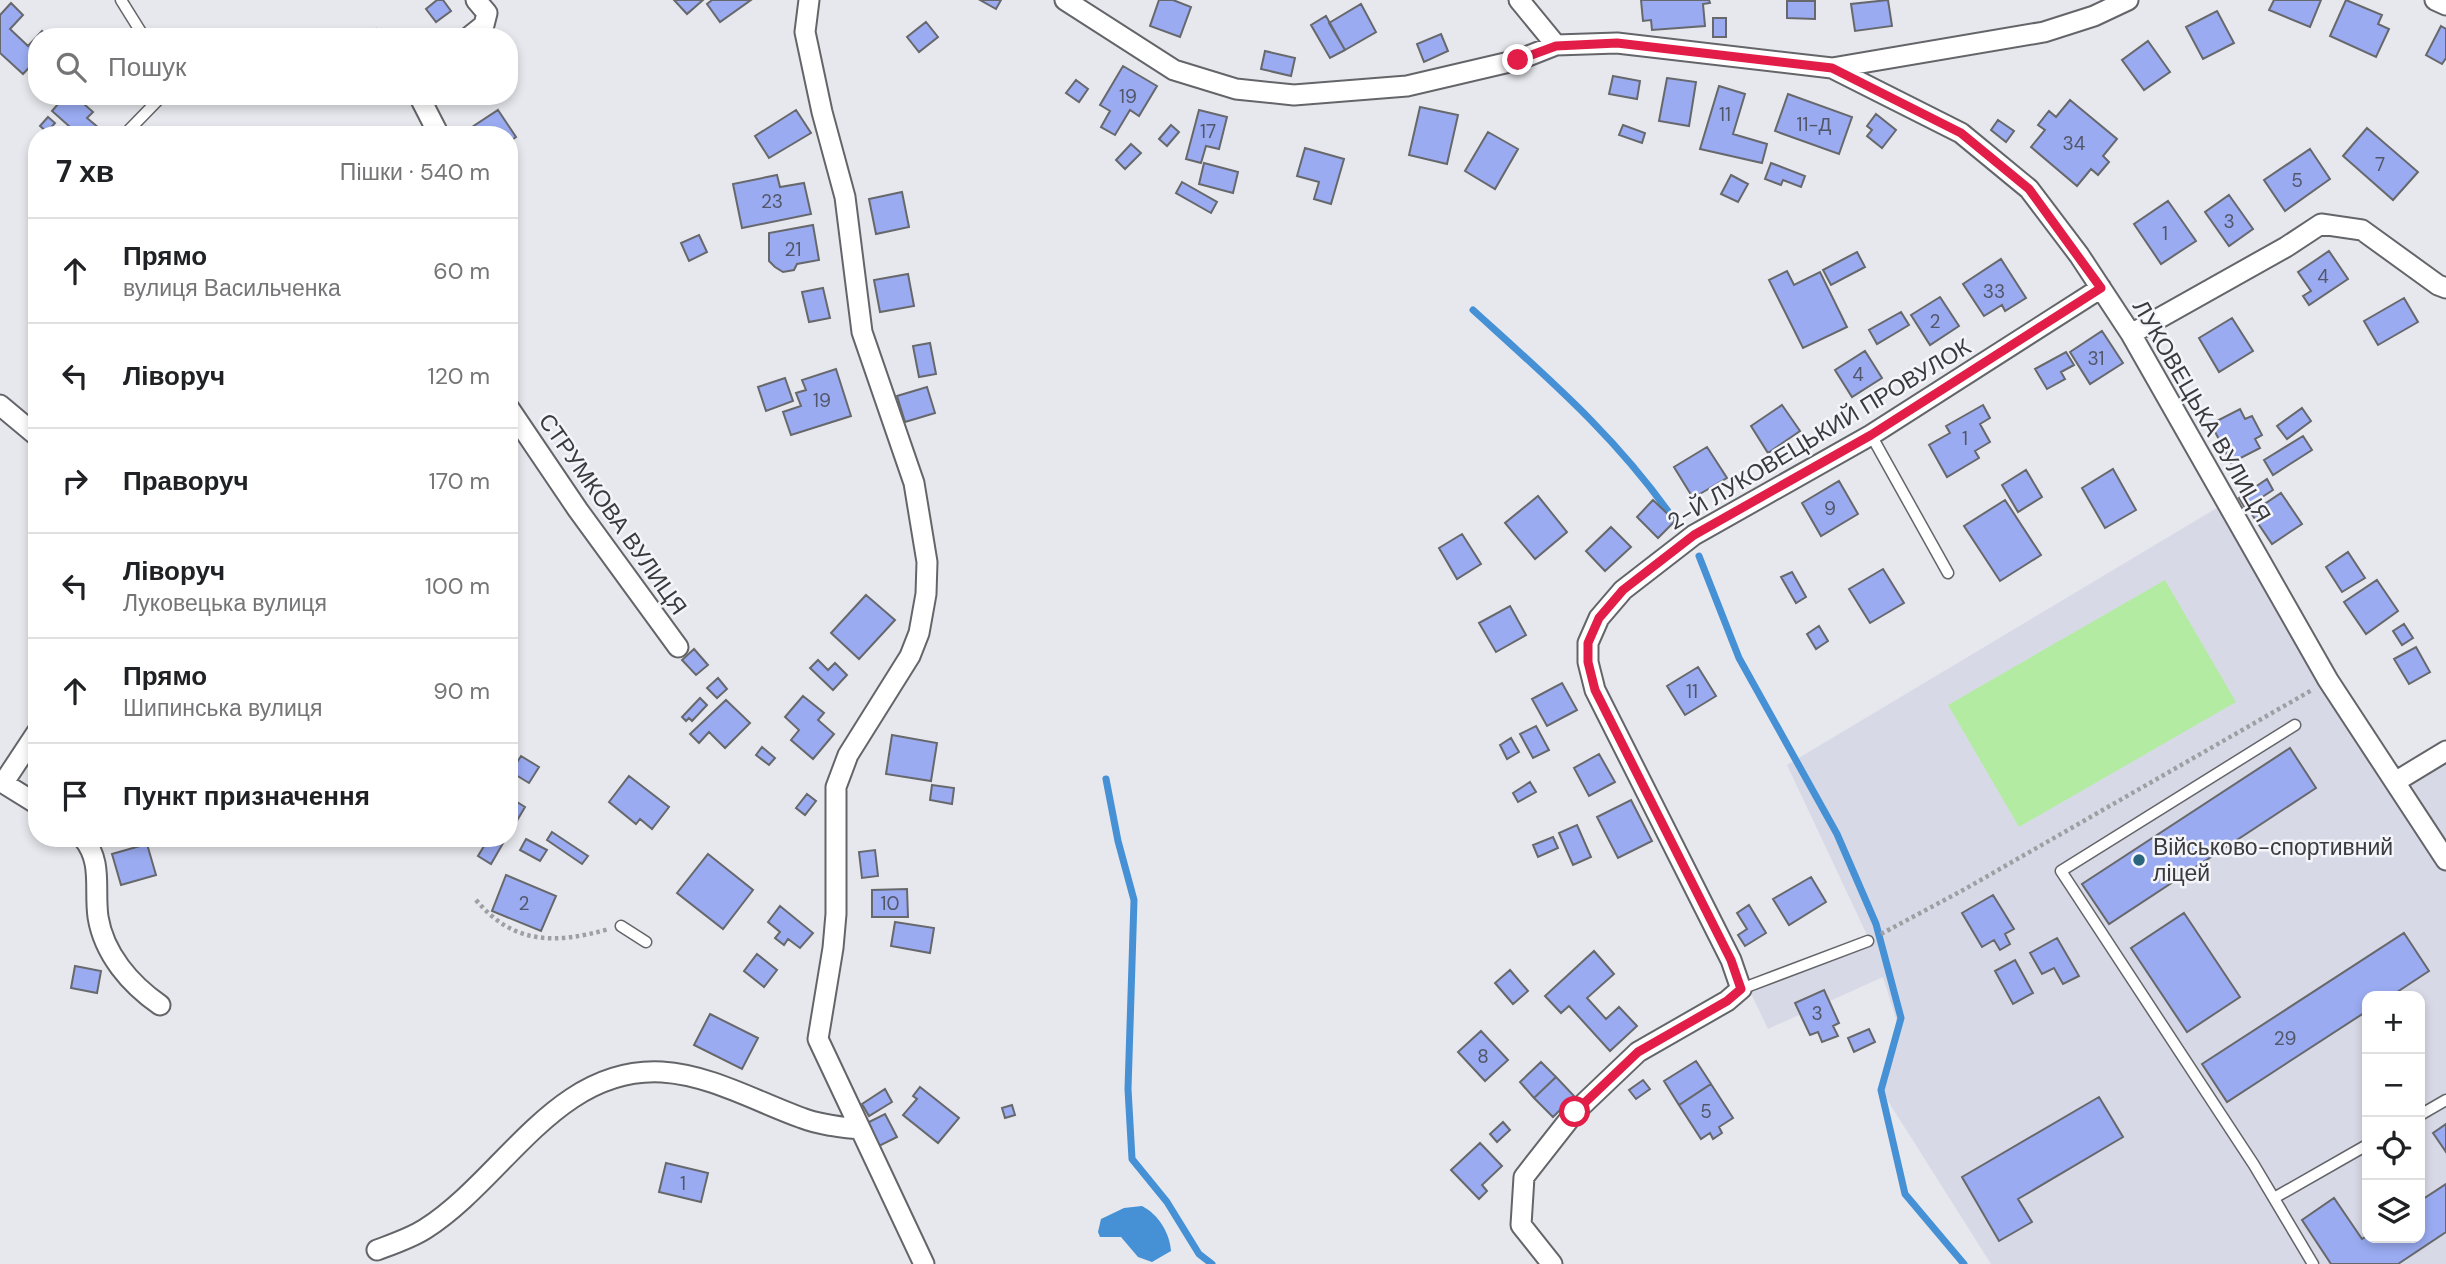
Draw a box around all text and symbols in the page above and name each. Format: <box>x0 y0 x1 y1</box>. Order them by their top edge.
search box <box>28 28 518 105</box>
route end <box>1502 44 1533 75</box>
icon: search <box>52 48 90 86</box>
text: Пошук <box>108 50 186 84</box>
house number: 19 <box>1119 84 1137 109</box>
house number: 11 <box>1719 102 1731 127</box>
house number: 11-Д <box>1796 112 1832 137</box>
house number: 17 <box>1200 119 1216 144</box>
house number: 34 <box>2063 131 2085 156</box>
text: 7 хв <box>56 152 114 191</box>
house number: 7 <box>2375 152 2385 177</box>
text: Пішки · 540 m <box>340 157 490 187</box>
house number: 5 <box>2291 168 2303 193</box>
house number: 23 <box>761 189 783 214</box>
house number: 3 <box>2223 209 2235 234</box>
house number: 1 <box>2162 221 2168 246</box>
house number: 21 <box>785 237 801 262</box>
text: Прямо <box>123 239 207 273</box>
icon: ahead <box>56 252 94 290</box>
text: 60 m <box>433 256 490 286</box>
house number: 4 <box>2317 264 2329 289</box>
text: вулиця Васильченка <box>123 273 341 303</box>
house number: 33 <box>1983 279 2005 304</box>
street label: ЛУКОВЕЦЬКА ВУЛИЦЯ <box>2126 294 2278 528</box>
house number: 2 <box>1930 309 1941 334</box>
street label: 2-Й ЛУКОВЕЦЬКИЙ ПРОВУЛОК <box>1662 331 1977 537</box>
house number: 31 <box>2088 346 2104 371</box>
icon: left <box>56 357 94 395</box>
text: Ліворуч <box>123 359 225 393</box>
text: 120 m <box>427 361 490 391</box>
house number: 4 <box>1852 362 1864 387</box>
house number: 19 <box>813 388 831 413</box>
street label: СТРУМКОВА ВУЛИЦЯ <box>532 407 694 621</box>
house number: 1 <box>1962 426 1968 451</box>
icon: right <box>56 462 94 500</box>
text: Праворуч <box>123 464 249 498</box>
text: 170 m <box>429 466 490 496</box>
house number: 9 <box>1824 496 1836 521</box>
text: Ліворуч <box>123 554 225 588</box>
icon: left <box>56 567 94 605</box>
text: 100 m <box>425 571 490 601</box>
text: Луковецька вулиця <box>123 588 327 618</box>
text: Прямо <box>123 659 207 693</box>
icon: ahead <box>56 672 94 710</box>
text: 90 m <box>433 676 490 706</box>
house number: 11 <box>1686 679 1698 704</box>
text: Шипинська вулиця <box>123 693 323 723</box>
icon: arrive <box>56 777 94 815</box>
text: Пункт призначення <box>123 779 370 813</box>
place label: Військово-спортивний ліцей <box>2153 832 2393 888</box>
marker: Військово-спортивний ліцей <box>2131 852 2147 868</box>
house number: 2 <box>519 891 530 916</box>
house number: 10 <box>881 891 899 916</box>
map controls <box>2362 991 2425 1243</box>
button: + <box>2362 991 2425 1054</box>
house number: 3 <box>1811 1001 1823 1026</box>
house number: 29 <box>2274 1026 2296 1051</box>
house number: 8 <box>1477 1044 1489 1069</box>
button: − <box>2362 1054 2425 1117</box>
route start <box>1559 1096 1590 1127</box>
house number: 5 <box>1700 1099 1712 1124</box>
button: locate <box>2362 1117 2425 1180</box>
house number: 1 <box>680 1171 686 1196</box>
button: layers <box>2362 1180 2425 1243</box>

